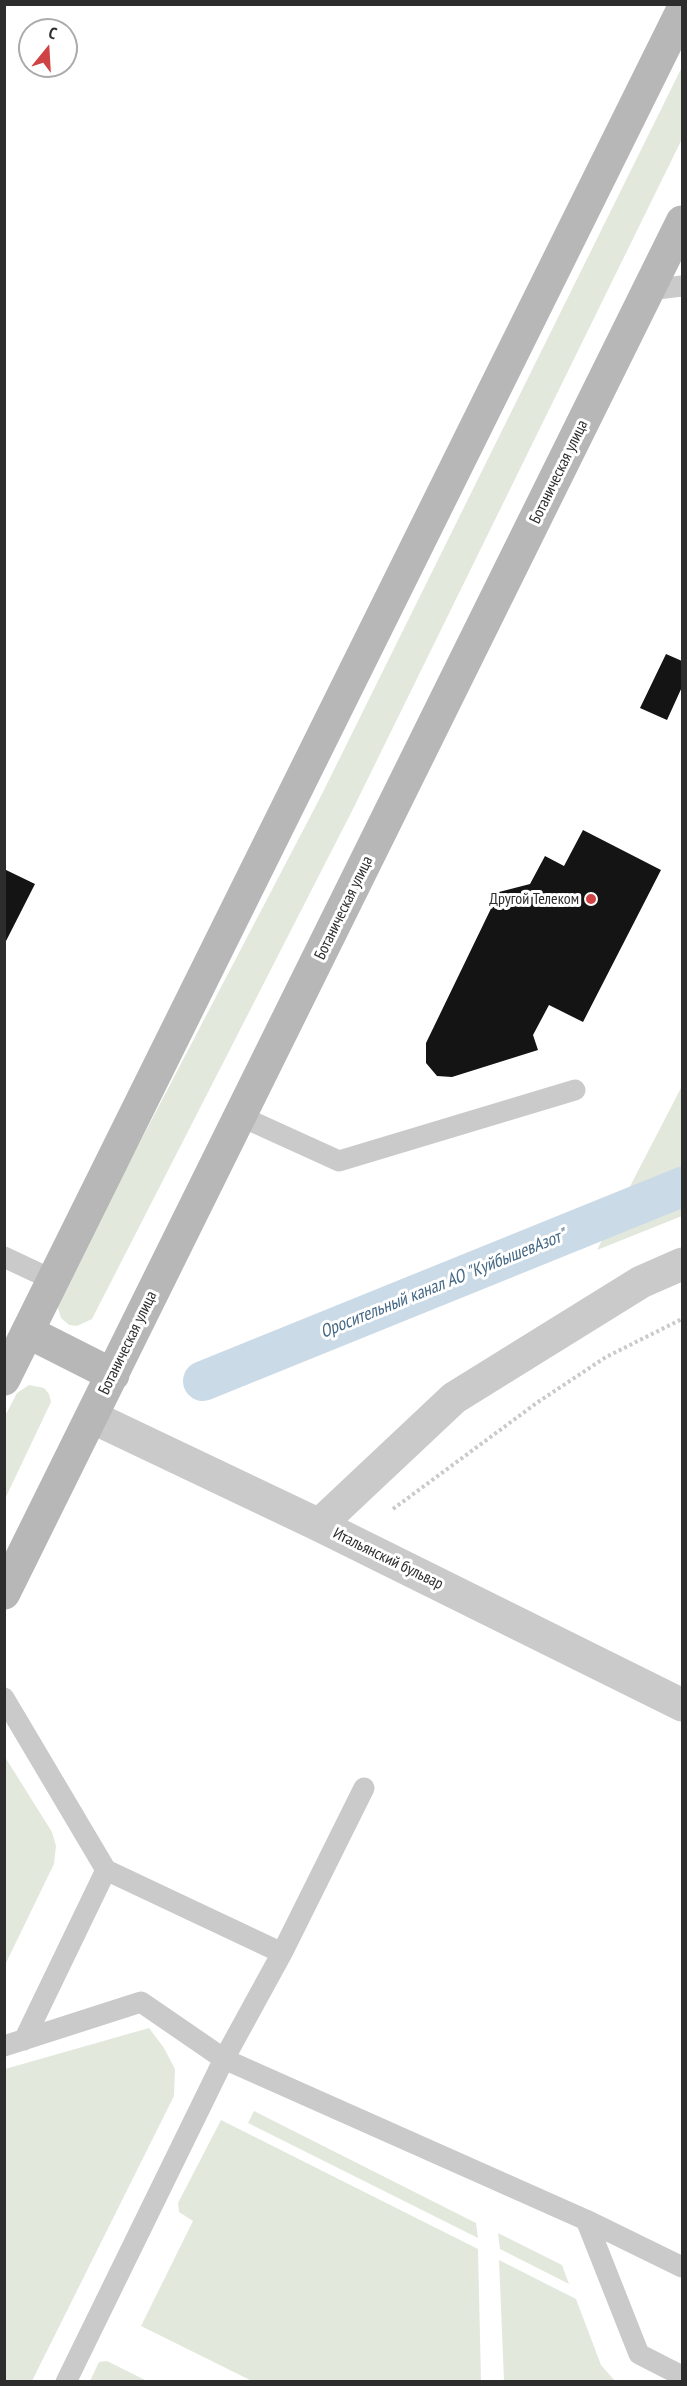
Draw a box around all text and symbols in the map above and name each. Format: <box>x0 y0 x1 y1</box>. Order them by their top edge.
north arrow <box>18 18 78 78</box>
text: С <box>46 22 60 43</box>
street label: Ботаническая улица <box>526 417 592 527</box>
street label: Ботаническая улица <box>311 853 377 963</box>
place label: Другой Телеком <box>489 889 579 909</box>
marker: Другой Телеком <box>584 892 598 906</box>
water label: Оросительный канал АО "КуйбышевАзот" <box>317 1225 569 1343</box>
street label: Ботаническая улица <box>95 1288 161 1398</box>
street label: Итальянский бульвар <box>330 1524 446 1594</box>

